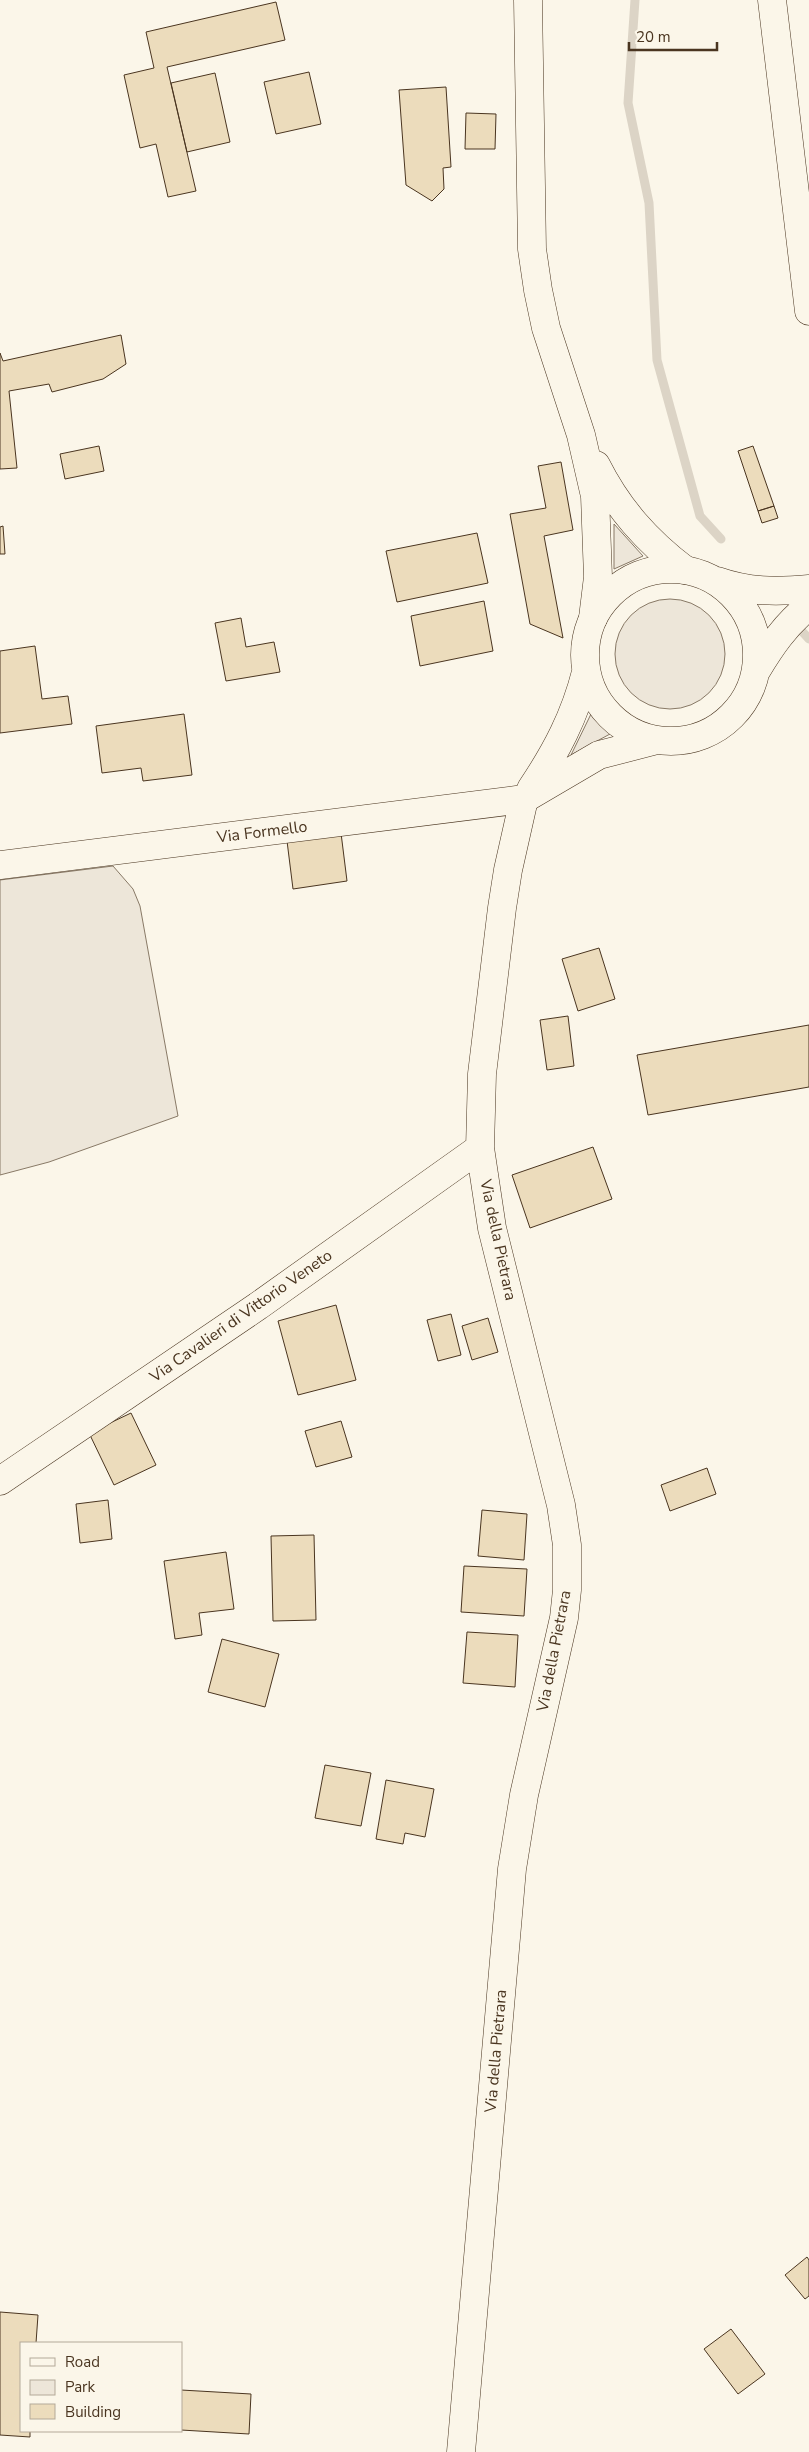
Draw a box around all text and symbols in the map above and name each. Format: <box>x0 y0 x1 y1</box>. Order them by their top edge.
scale bar <box>629 20 716 52</box>
text: 20 m <box>636 27 671 47</box>
street label: Via Formello <box>215 816 309 849</box>
street label: Via della Pietrara <box>474 1176 522 1303</box>
street label: Via Cavalieri di Vittorio Veneto <box>145 1244 337 1388</box>
street label: Via della Pietrara <box>531 1588 577 1715</box>
street label: Via della Pietrara <box>480 1989 512 2114</box>
legend <box>20 2342 182 2432</box>
text: Road <box>65 2352 100 2372</box>
text: Park <box>65 2377 95 2397</box>
text: Building <box>65 2402 121 2422</box>

